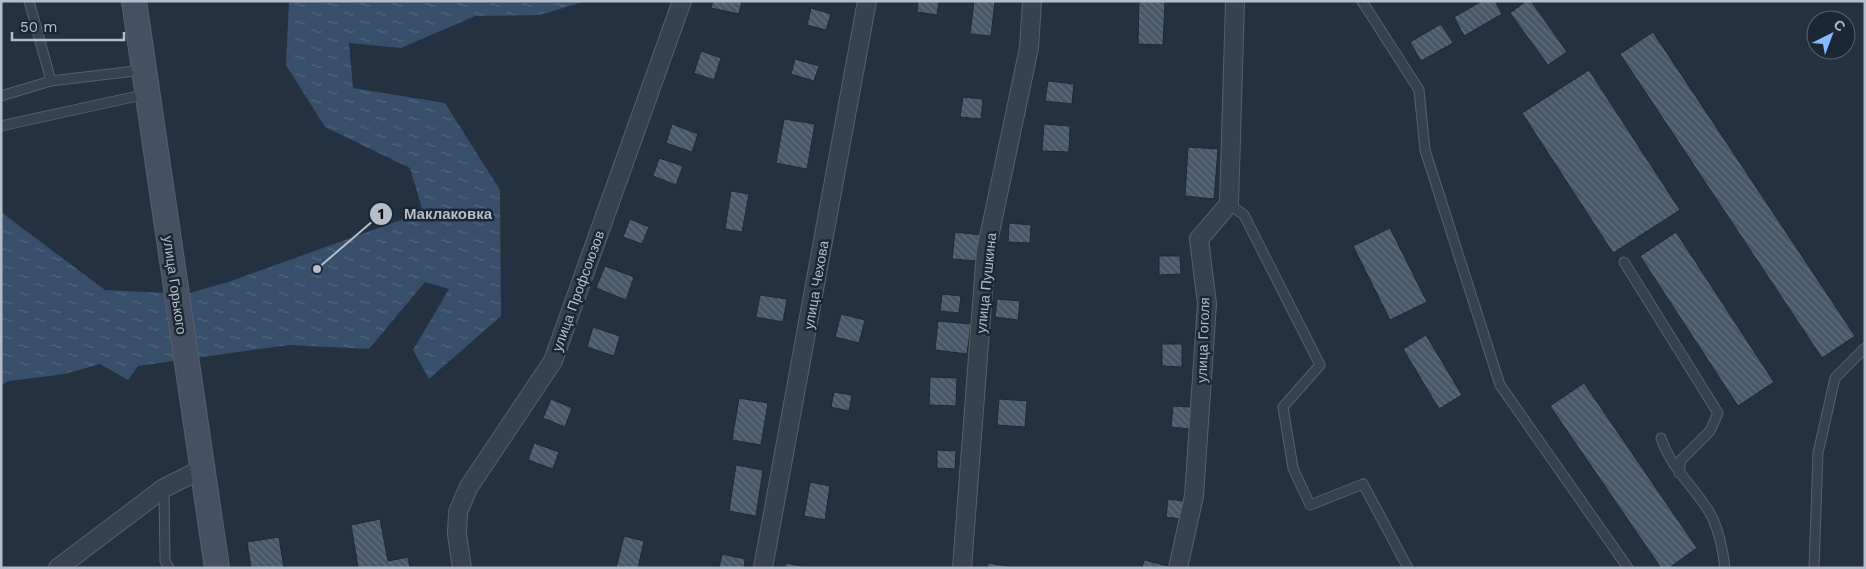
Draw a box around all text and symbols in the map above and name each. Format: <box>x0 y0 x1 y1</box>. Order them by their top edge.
scale bar <box>12 10 125 42</box>
north arrow <box>1806 10 1856 60</box>
text: С <box>1831 16 1849 35</box>
text: 50 m <box>20 18 57 36</box>
callout: Маклаковка <box>369 199 502 229</box>
text: 1 <box>378 205 384 223</box>
text: Маклаковка <box>404 205 493 223</box>
street label: улица Профсоюзов <box>549 228 607 354</box>
street label: улица Пушкина <box>973 232 999 334</box>
street label: улица Горького <box>160 235 190 336</box>
street label: улица Чехова <box>800 239 832 331</box>
street label: улица Гоголя <box>1194 297 1212 383</box>

